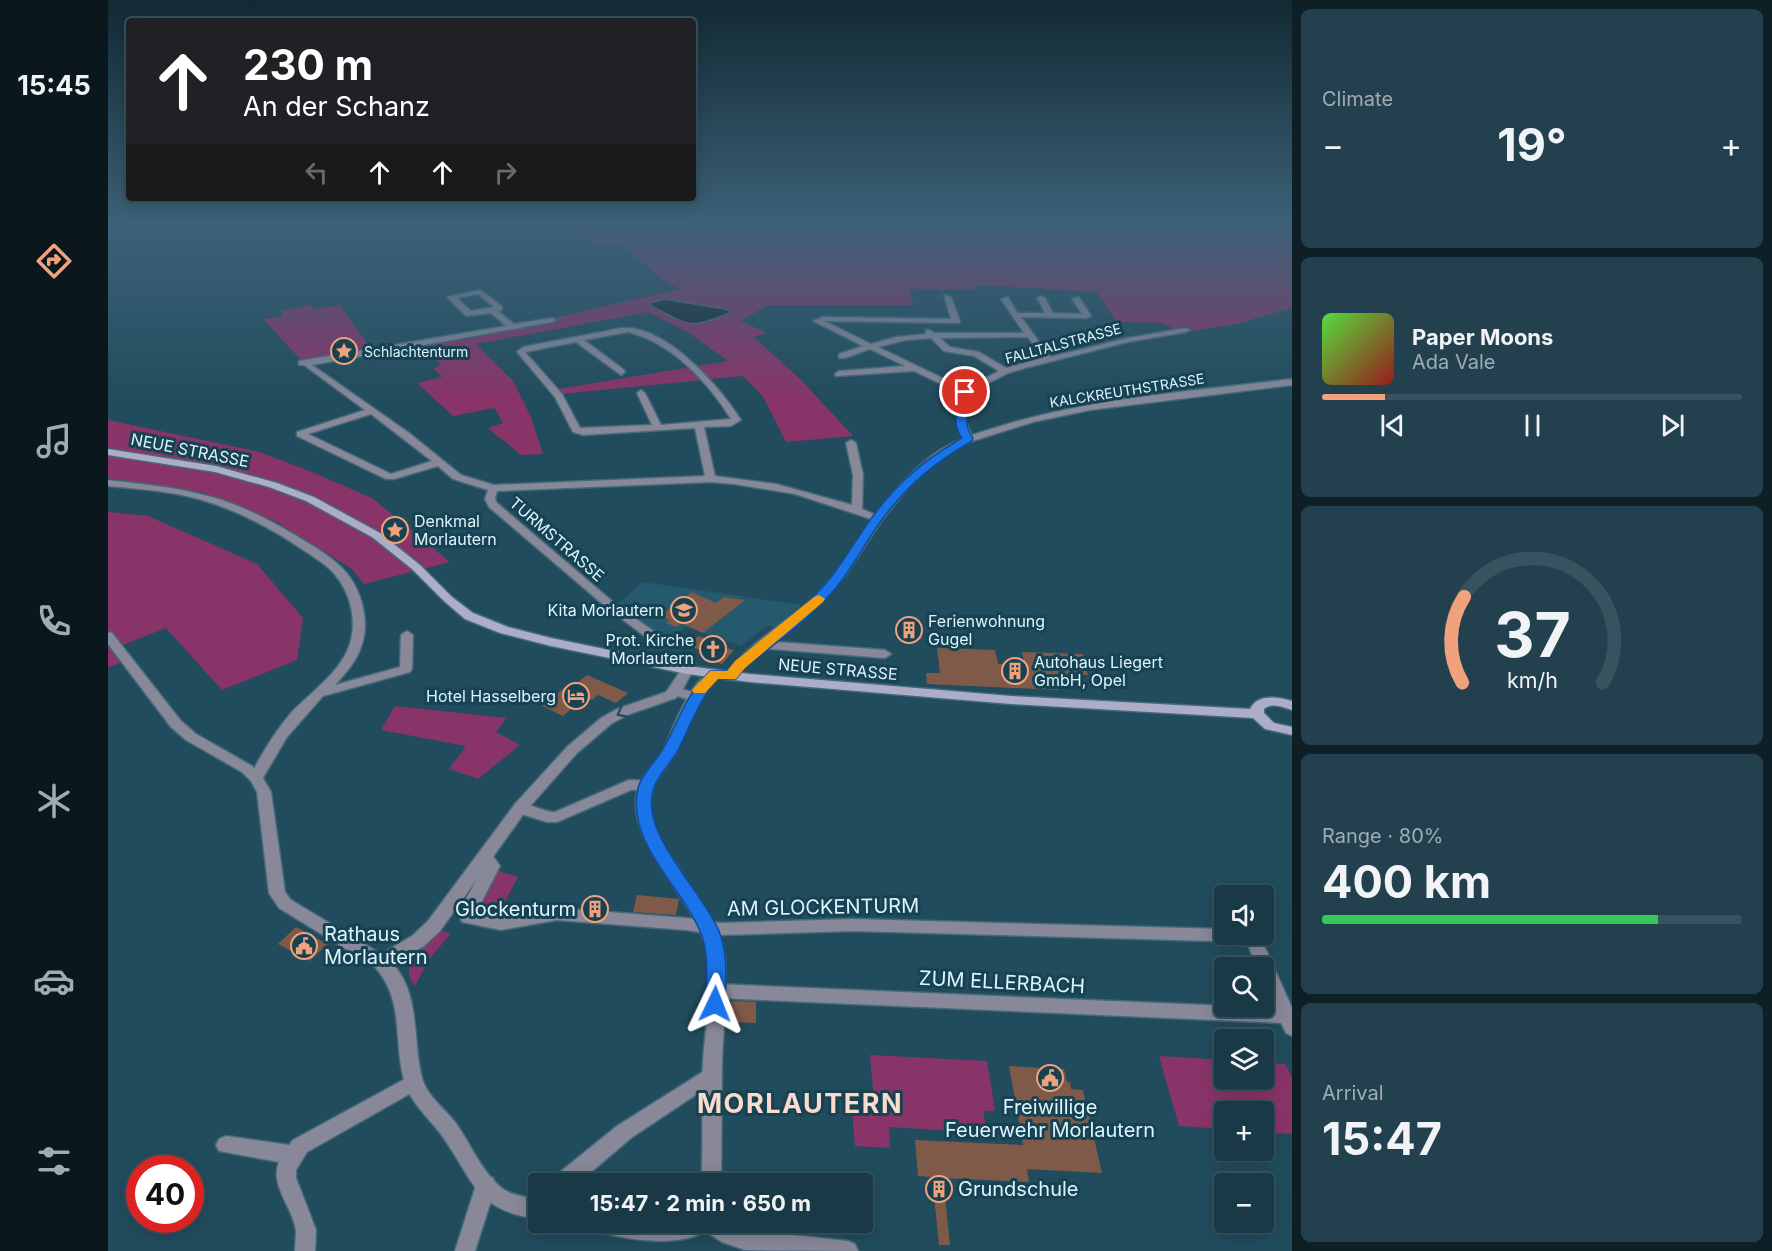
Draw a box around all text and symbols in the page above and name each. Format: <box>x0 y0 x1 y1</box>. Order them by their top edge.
text: 230 m <box>243 39 373 90</box>
icon: ahead <box>144 42 222 120</box>
text: 15:45 <box>17 69 91 102</box>
text: Climate <box>1322 87 1393 111</box>
text: An der Schanz <box>243 90 430 123</box>
text: 19° <box>1497 117 1567 172</box>
text: − <box>1322 125 1344 165</box>
text: + <box>1720 125 1742 165</box>
icon: left <box>300 156 333 189</box>
icon: ahead <box>363 156 396 189</box>
icon: ahead <box>426 156 459 189</box>
icon: right <box>489 156 522 189</box>
icon: directions <box>33 240 75 282</box>
street label: FALLTALSTRASSE <box>1003 319 1123 367</box>
text: Paper Moons <box>1412 324 1553 350</box>
place icon: Schlachtenturm <box>329 336 359 366</box>
place label: Schlachtenturm <box>364 343 468 360</box>
text: Ada Vale <box>1412 350 1495 374</box>
pin <box>939 366 990 417</box>
street label: KALCKREUTHSTRASSE <box>1048 369 1206 411</box>
icon: arrive <box>948 375 981 408</box>
icon: previous <box>1376 409 1409 442</box>
icon: pause <box>1516 409 1549 442</box>
icon: next <box>1656 409 1689 442</box>
icon: music <box>33 420 75 462</box>
street label: NEUE STRASSE <box>129 429 251 471</box>
street label: TURMSTRASSE <box>506 492 608 586</box>
place label: Denkmal Morlautern <box>414 511 497 549</box>
place icon: Denkmal Morlautern <box>380 515 410 545</box>
school or university icon: Kita Morlautern <box>669 595 699 625</box>
text: 37 <box>1494 597 1570 672</box>
icon: phone <box>33 600 75 642</box>
place label: Kita Morlautern <box>548 600 664 620</box>
place label: Ferienwohnung Gugel <box>928 611 1045 649</box>
building icon: Ferienwohnung Gugel <box>894 615 924 645</box>
place label: Prot. Kirche Morlautern <box>606 630 694 668</box>
church icon: Prot. Kirche Morlautern <box>698 634 728 664</box>
place label: Autohaus Liegert GmbH, Opel <box>1034 652 1163 690</box>
street label: NEUE STRASSE <box>777 654 899 684</box>
building icon: Autohaus Liegert GmbH, Opel <box>1000 656 1030 686</box>
text: km/h <box>1507 667 1557 693</box>
hotel icon: Hotel Hasselberg <box>561 681 591 711</box>
place label: Hotel Hasselberg <box>426 686 556 706</box>
one-way arrow <box>617 706 627 717</box>
icon: climate <box>33 780 75 822</box>
text: Range · 80% <box>1322 824 1443 848</box>
text: 400 km <box>1322 854 1491 909</box>
map controls <box>1214 885 1274 1233</box>
button: sound <box>1214 885 1274 945</box>
street label: AM GLOCKENTURM <box>727 893 919 921</box>
building icon: Glockenturm <box>580 894 610 924</box>
place label: Glockenturm <box>455 897 576 921</box>
place label: Rathaus Morlautern <box>324 922 427 969</box>
public building icon: Rathaus Morlautern <box>289 931 319 961</box>
button: search <box>1214 957 1274 1017</box>
icon: car <box>33 960 75 1002</box>
street label: ZUM ELLERBACH <box>918 966 1086 998</box>
position arrow <box>683 972 747 1036</box>
button: layers <box>1214 1029 1274 1089</box>
public building icon: Freiwillige Feuerwehr Morlautern <box>1035 1063 1065 1093</box>
text: Arrival <box>1322 1081 1384 1105</box>
district label: MORLAUTERN <box>697 1087 903 1120</box>
place label: Freiwillige Feuerwehr Morlautern <box>945 1095 1155 1142</box>
button: + <box>1214 1101 1274 1161</box>
text: 15:47 <box>1322 1111 1442 1166</box>
icon: filters <box>33 1140 75 1182</box>
speed limit sign: 40 <box>126 1155 204 1233</box>
button: − <box>1214 1173 1274 1233</box>
building icon: Grundschule <box>924 1174 954 1204</box>
place label: Grundschule <box>958 1177 1078 1201</box>
text: 15:47 · 2 min · 650 m <box>590 1190 811 1216</box>

